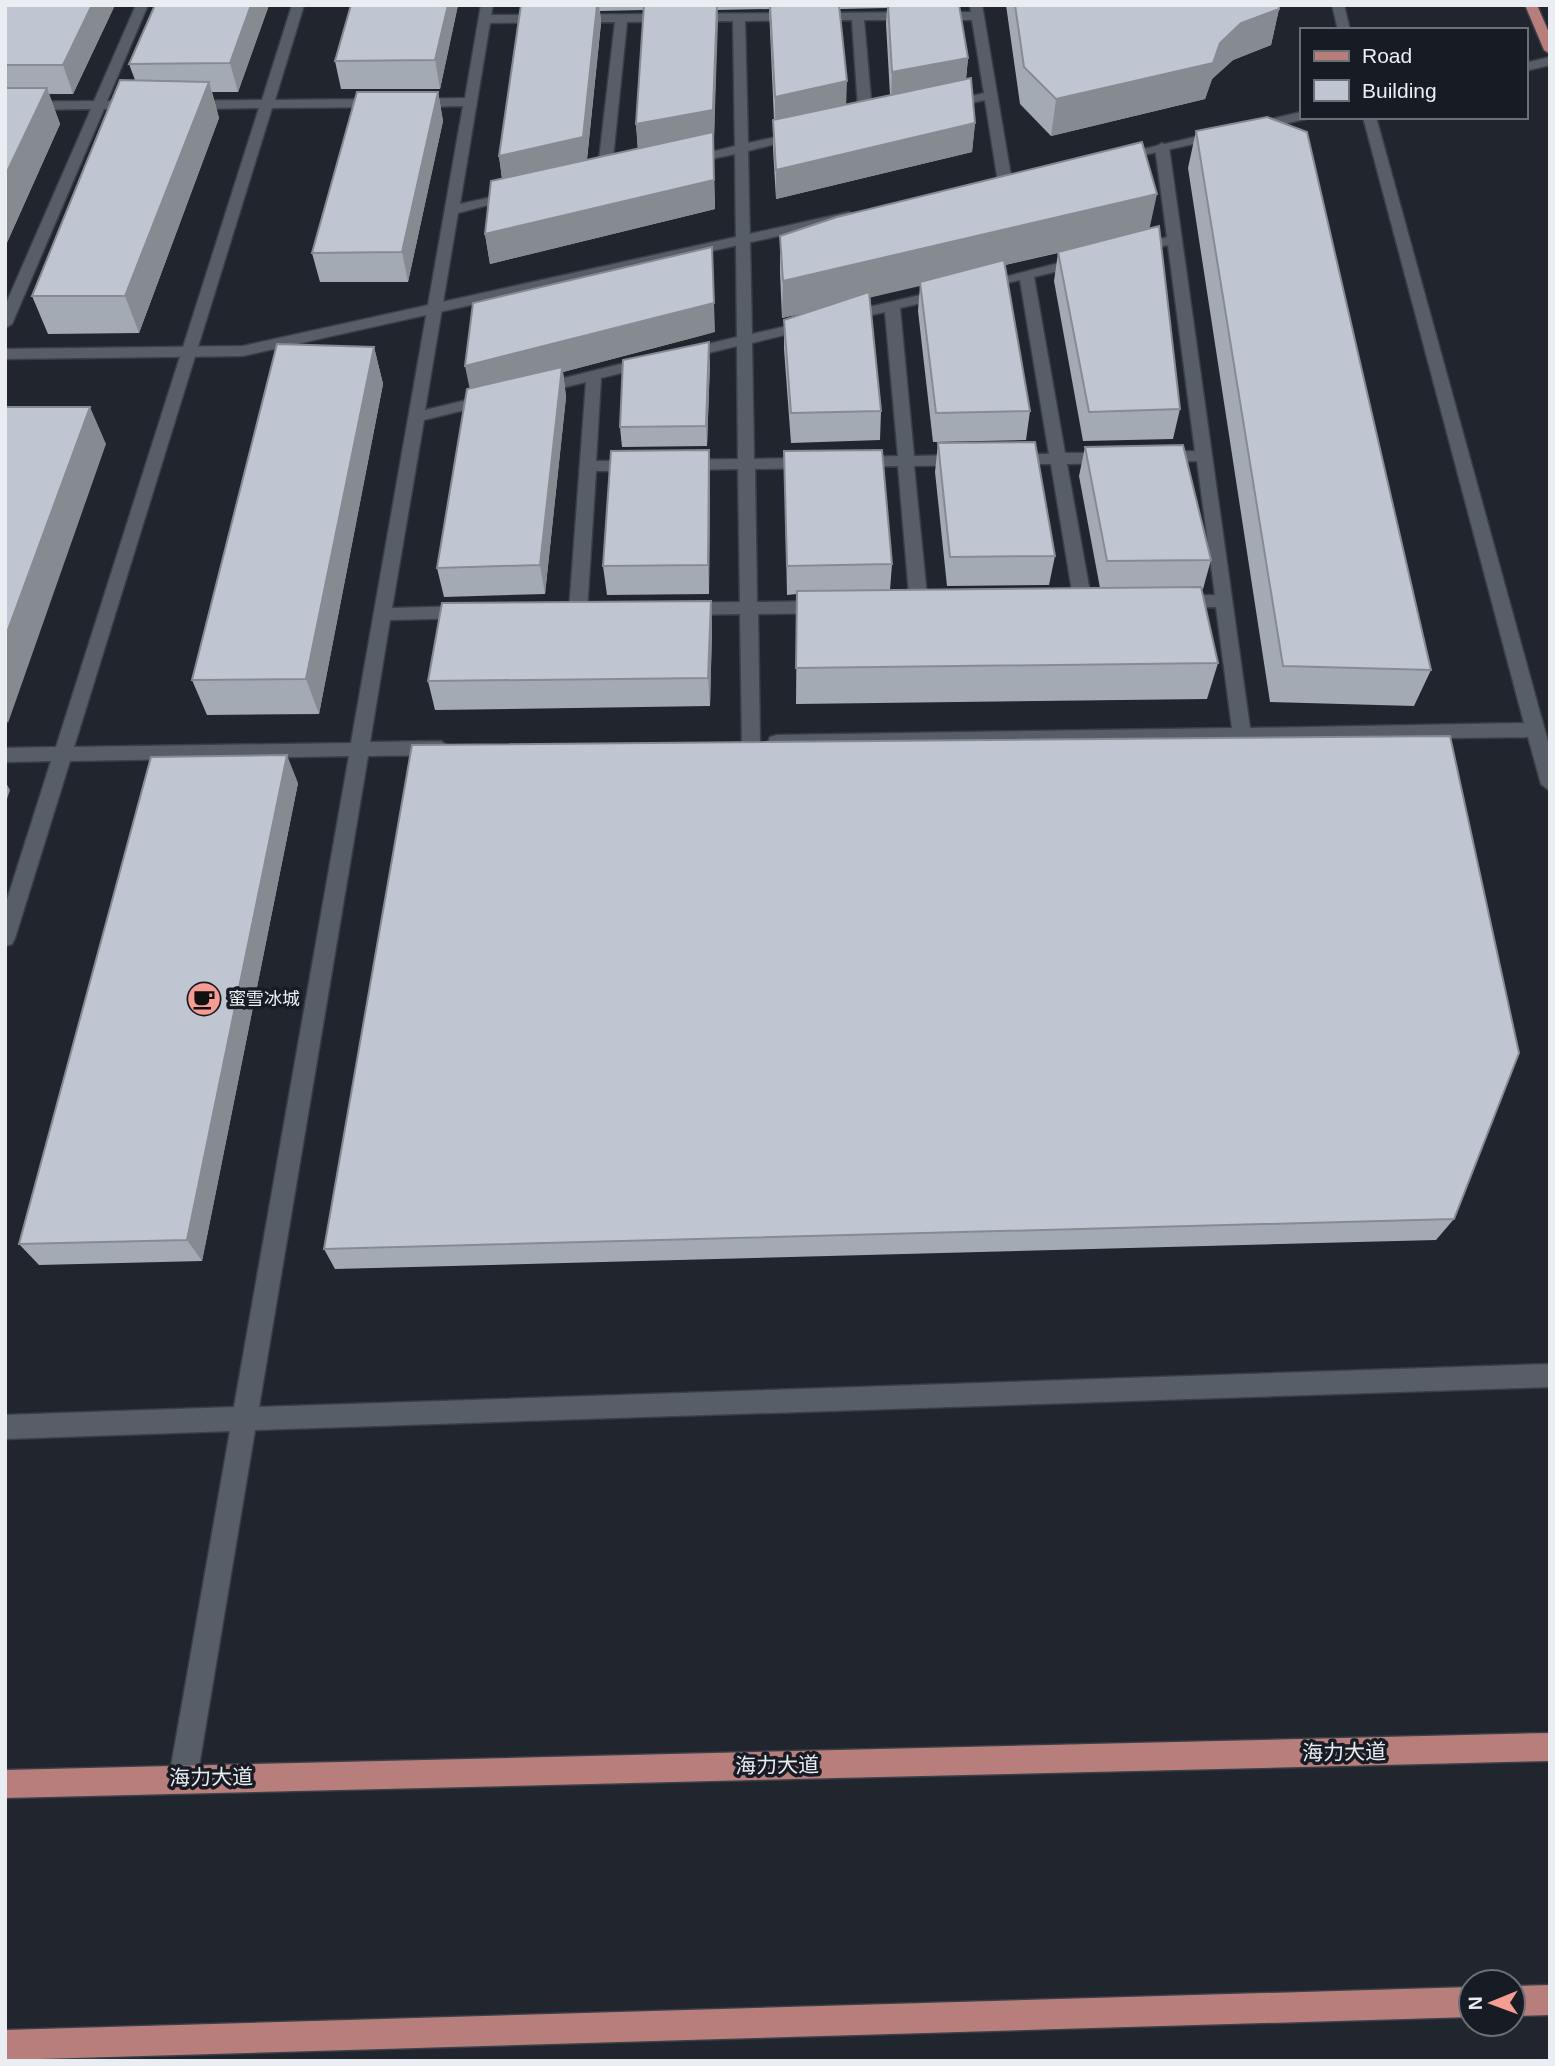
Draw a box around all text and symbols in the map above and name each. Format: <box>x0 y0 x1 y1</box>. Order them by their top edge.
legend <box>1300 28 1527 119</box>
text: Road <box>1362 44 1412 67</box>
text: Building <box>1362 79 1437 102</box>
cafe icon: 蜜雪冰城 <box>185 980 223 1018</box>
place label: 蜜雪冰城 <box>228 989 300 1009</box>
street label: 海力大道 <box>1302 1740 1386 1764</box>
street label: 海力大道 <box>735 1753 819 1777</box>
street label: 海力大道 <box>169 1765 253 1789</box>
north arrow <box>1457 1968 1527 2038</box>
text: N <box>1465 1996 1486 2010</box>

